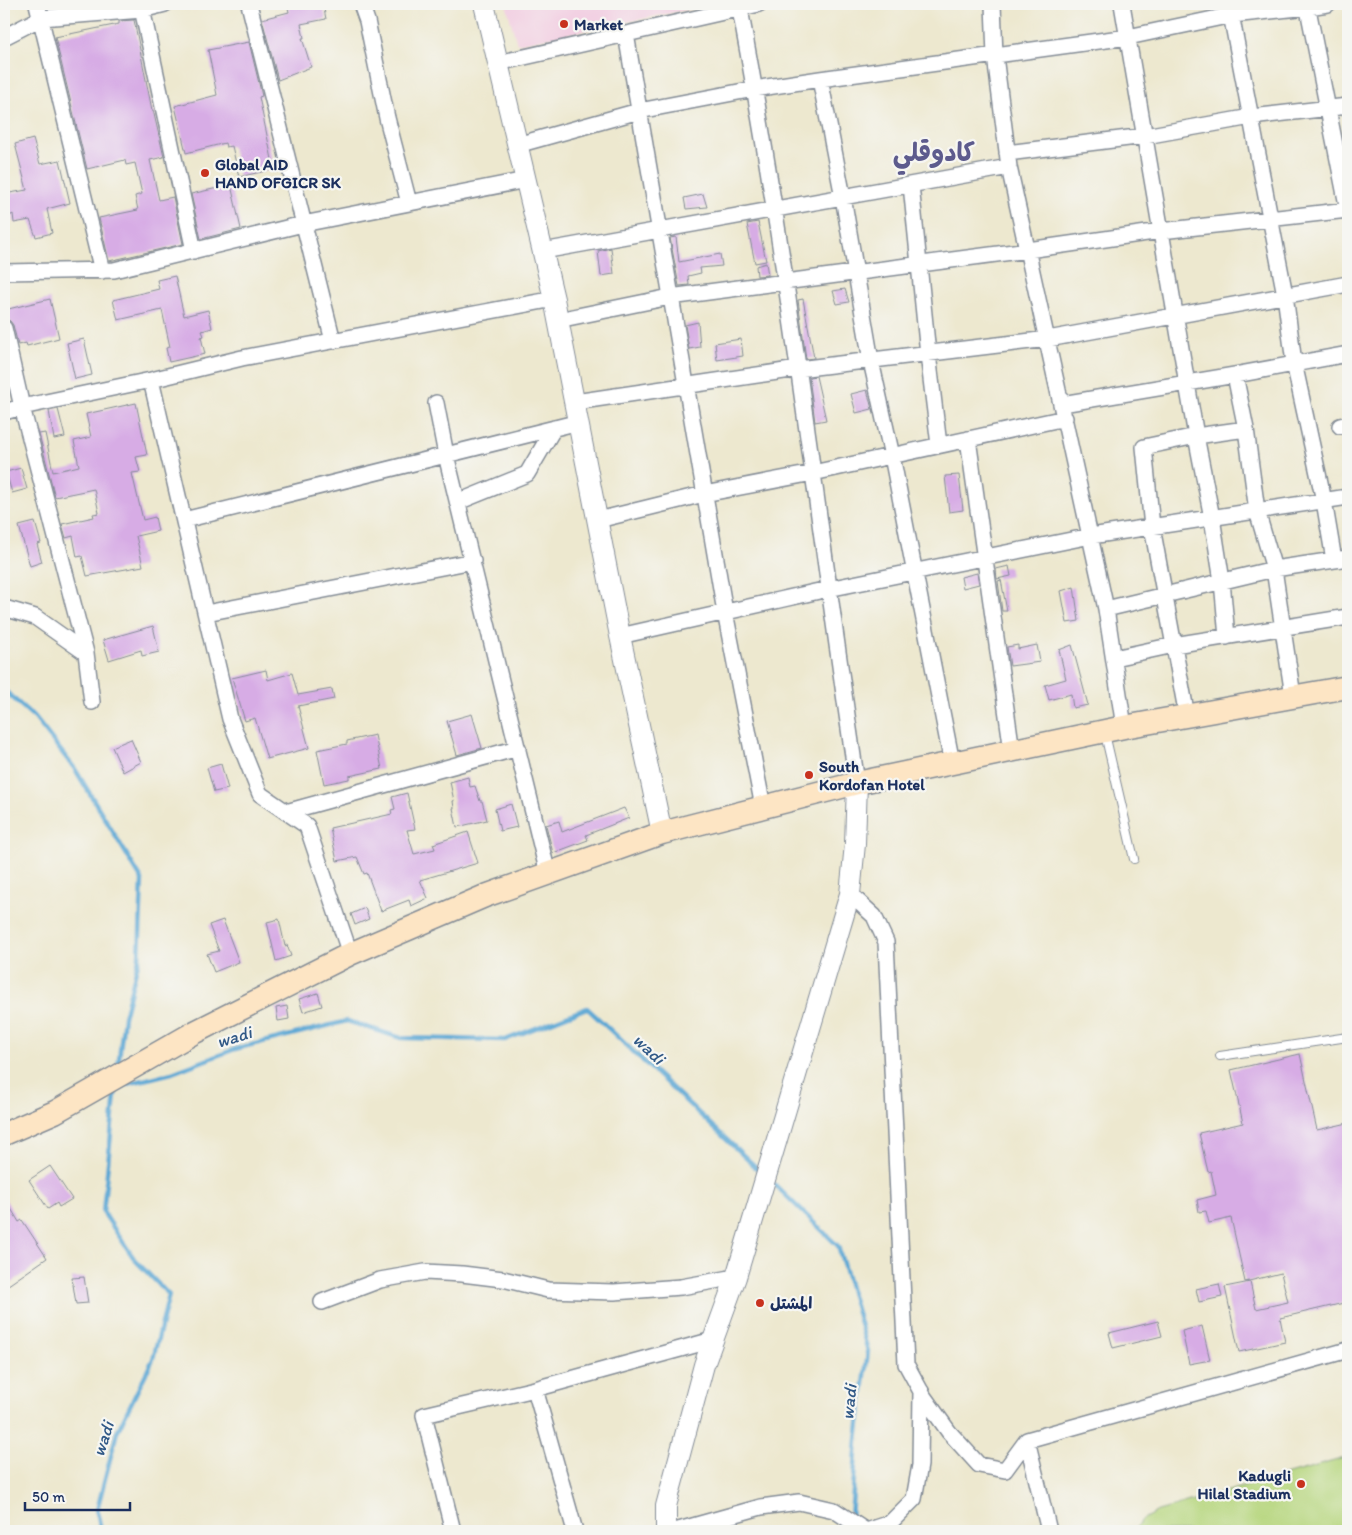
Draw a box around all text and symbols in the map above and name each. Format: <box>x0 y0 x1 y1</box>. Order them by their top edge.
place label: Market <box>574 15 623 34</box>
marker: Market <box>558 18 570 30</box>
district label: كادوقلي <box>893 136 975 176</box>
place label: Global AID HAND OFGICR SK <box>215 155 342 192</box>
marker: Global AID HAND OFGICR SK <box>199 167 211 179</box>
place label: South Kordofan Hotel <box>819 757 925 794</box>
marker: South Kordofan Hotel <box>803 769 815 781</box>
water label: wadi <box>214 1021 257 1053</box>
water label: wadi <box>628 1029 671 1071</box>
place label: المشتل <box>770 1294 812 1313</box>
marker: المشتل <box>754 1297 766 1309</box>
water label: wadi <box>836 1381 862 1421</box>
water label: wadi <box>87 1416 120 1459</box>
place label: Kadugli Hilal Stadium <box>1197 1466 1291 1503</box>
marker: Kadugli Hilal Stadium <box>1295 1478 1307 1490</box>
scale bar <box>25 1480 130 1512</box>
text: 50 m <box>32 1488 65 1506</box>

